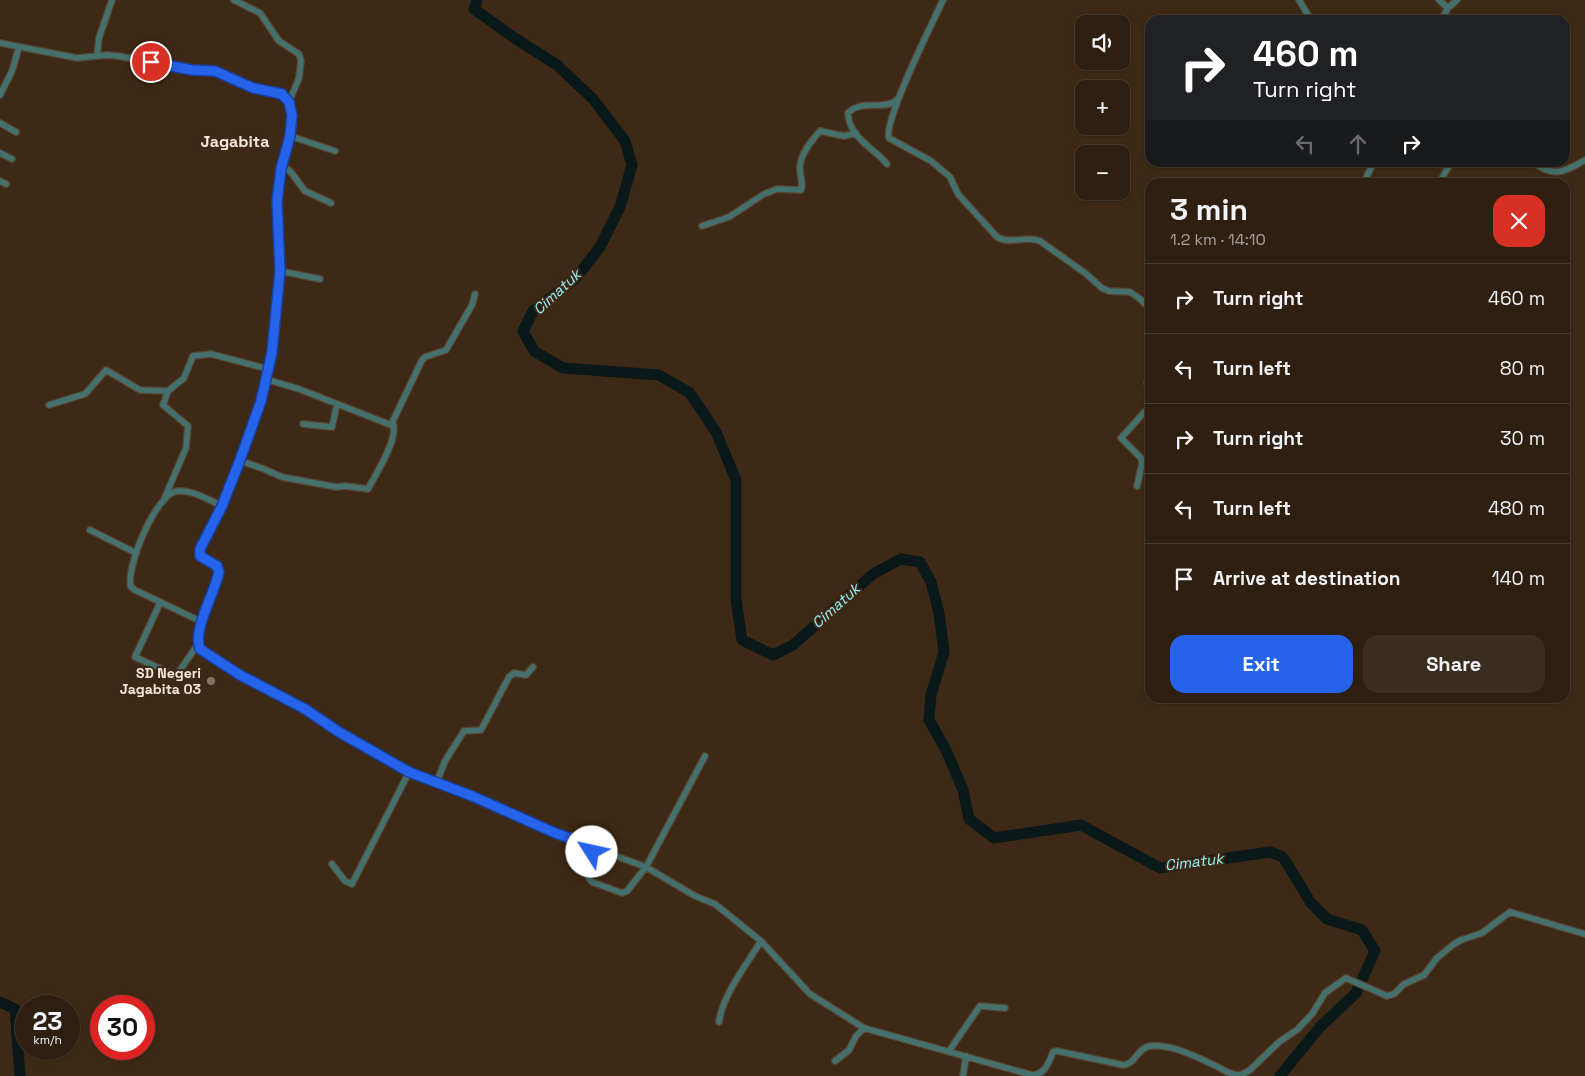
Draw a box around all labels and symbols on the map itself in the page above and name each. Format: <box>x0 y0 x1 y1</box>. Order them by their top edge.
pin <box>130 41 172 83</box>
district label: Jagabita <box>201 131 269 152</box>
water label: Cimatuk <box>529 263 586 319</box>
water label: Cimatuk <box>808 578 865 632</box>
place label: SD Negeri Jagabita 03 <box>120 664 201 698</box>
marker: SD Negeri Jagabita 03 <box>205 675 217 687</box>
position arrow <box>565 825 617 877</box>
water label: Cimatuk <box>1164 848 1226 874</box>
speed limit sign: 30 <box>90 995 155 1060</box>

